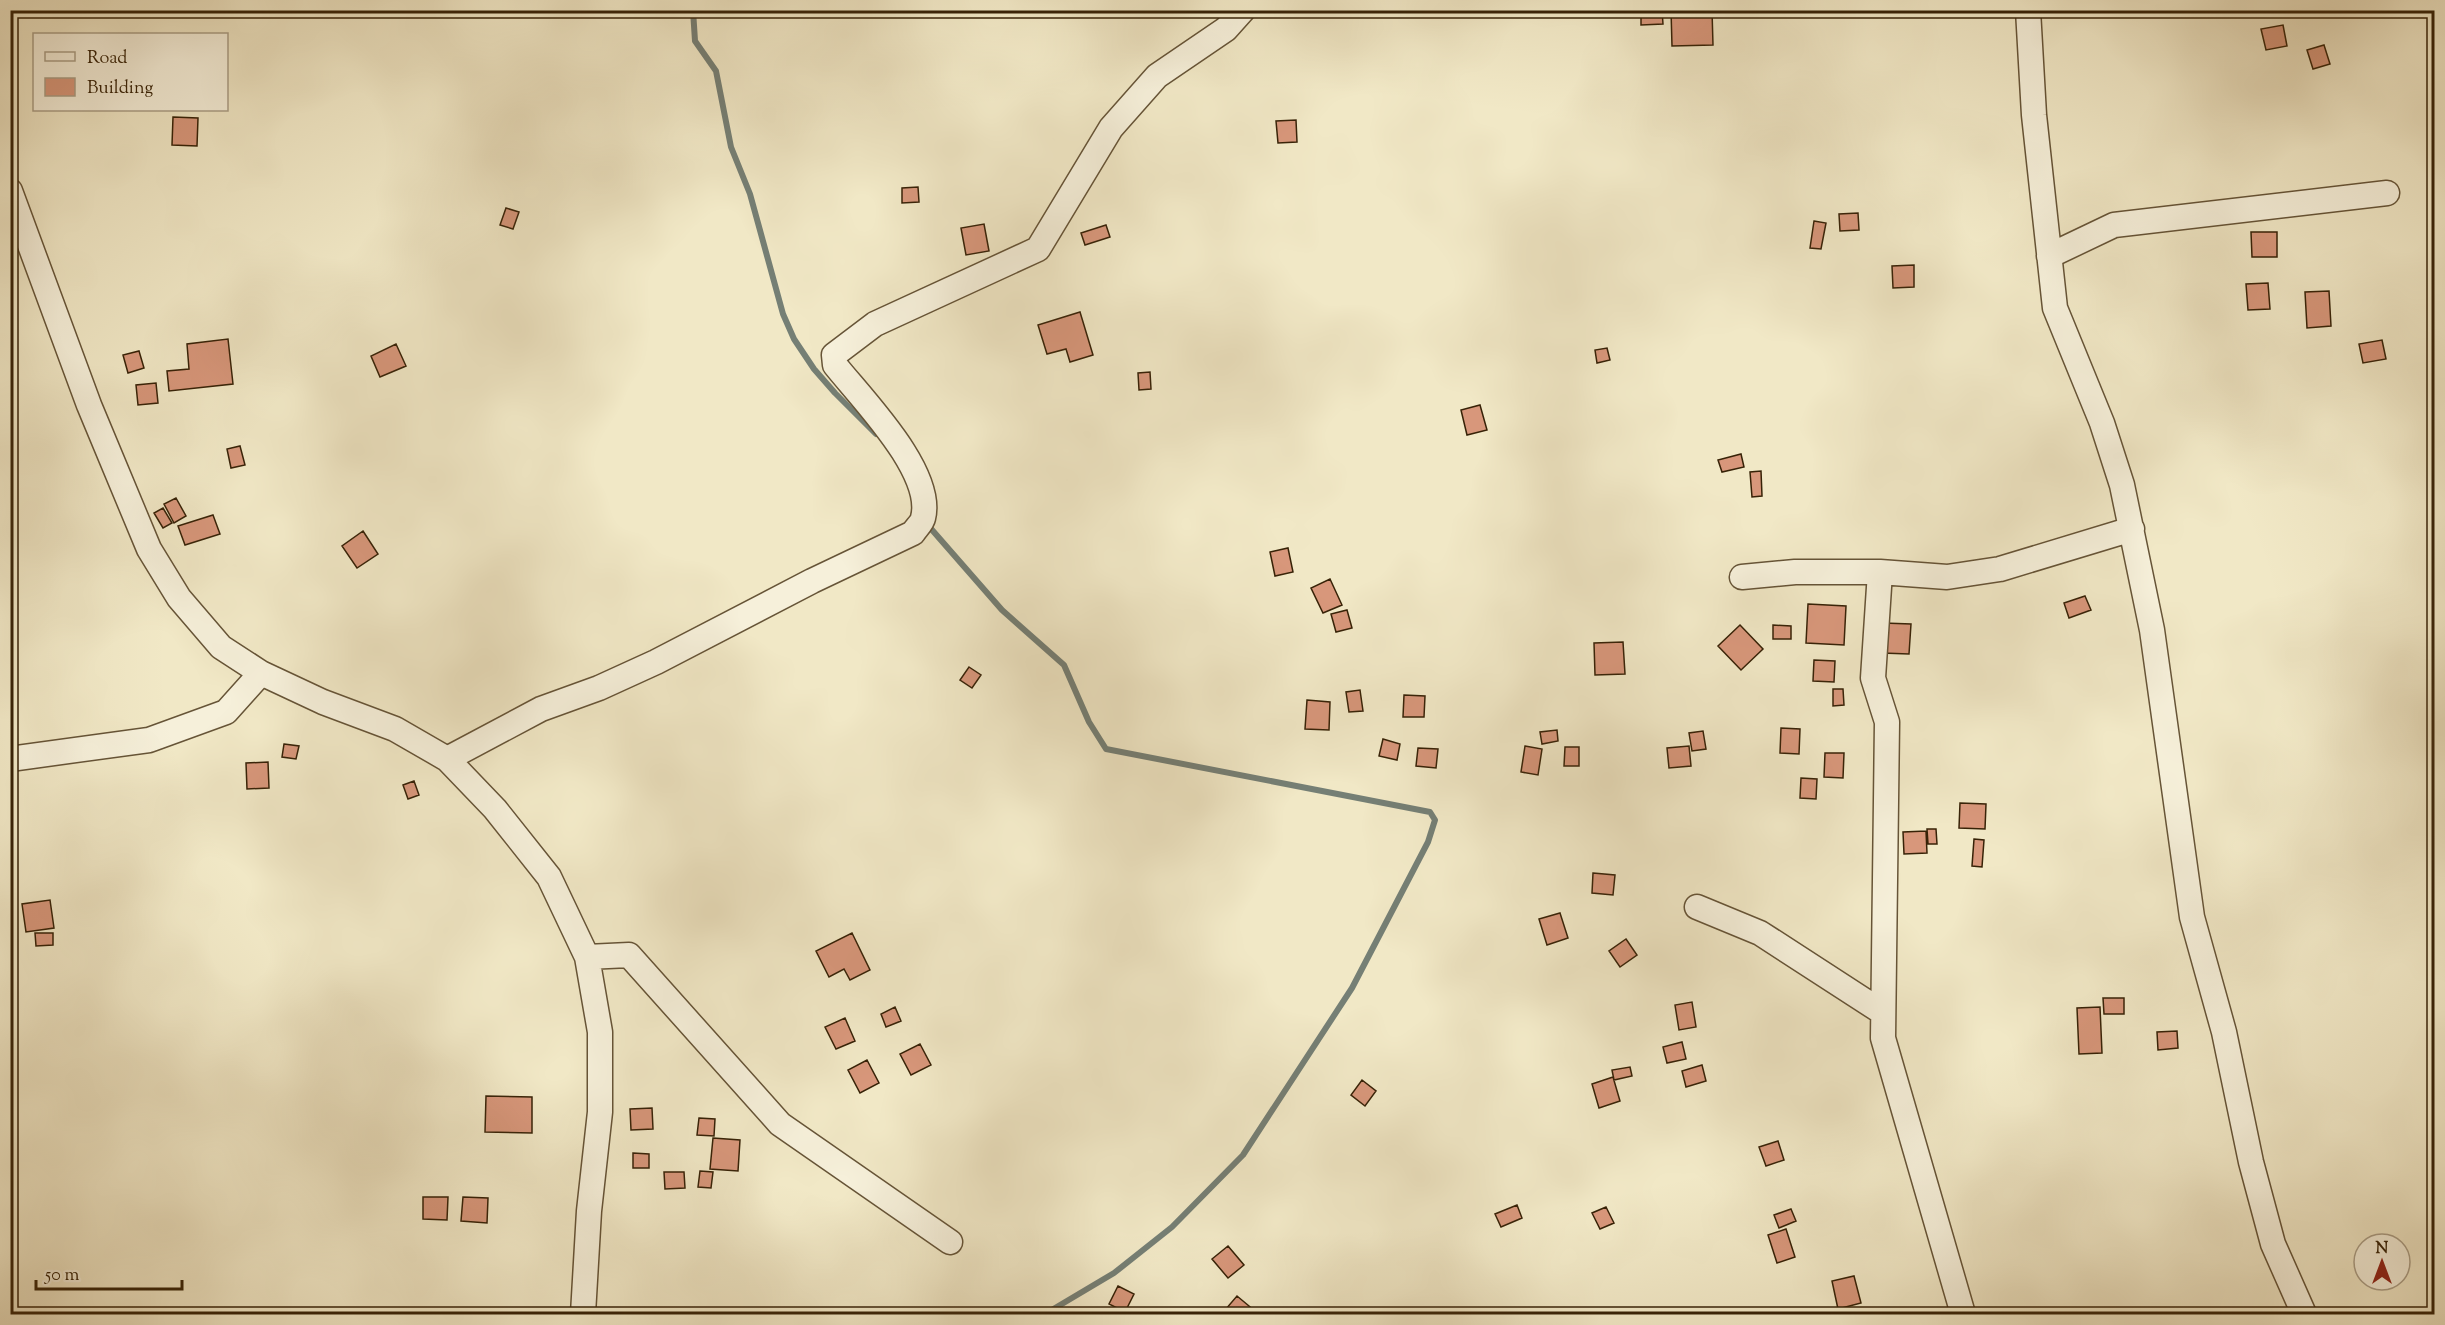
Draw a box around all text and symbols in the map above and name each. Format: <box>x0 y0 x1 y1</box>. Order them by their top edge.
legend <box>33 33 228 111</box>
text: Road <box>87 46 127 72</box>
text: Building <box>87 76 153 102</box>
north arrow <box>2352 1232 2412 1292</box>
text: N <box>2376 1238 2389 1261</box>
scale bar <box>36 1253 182 1291</box>
text: 50 m <box>44 1263 80 1289</box>

